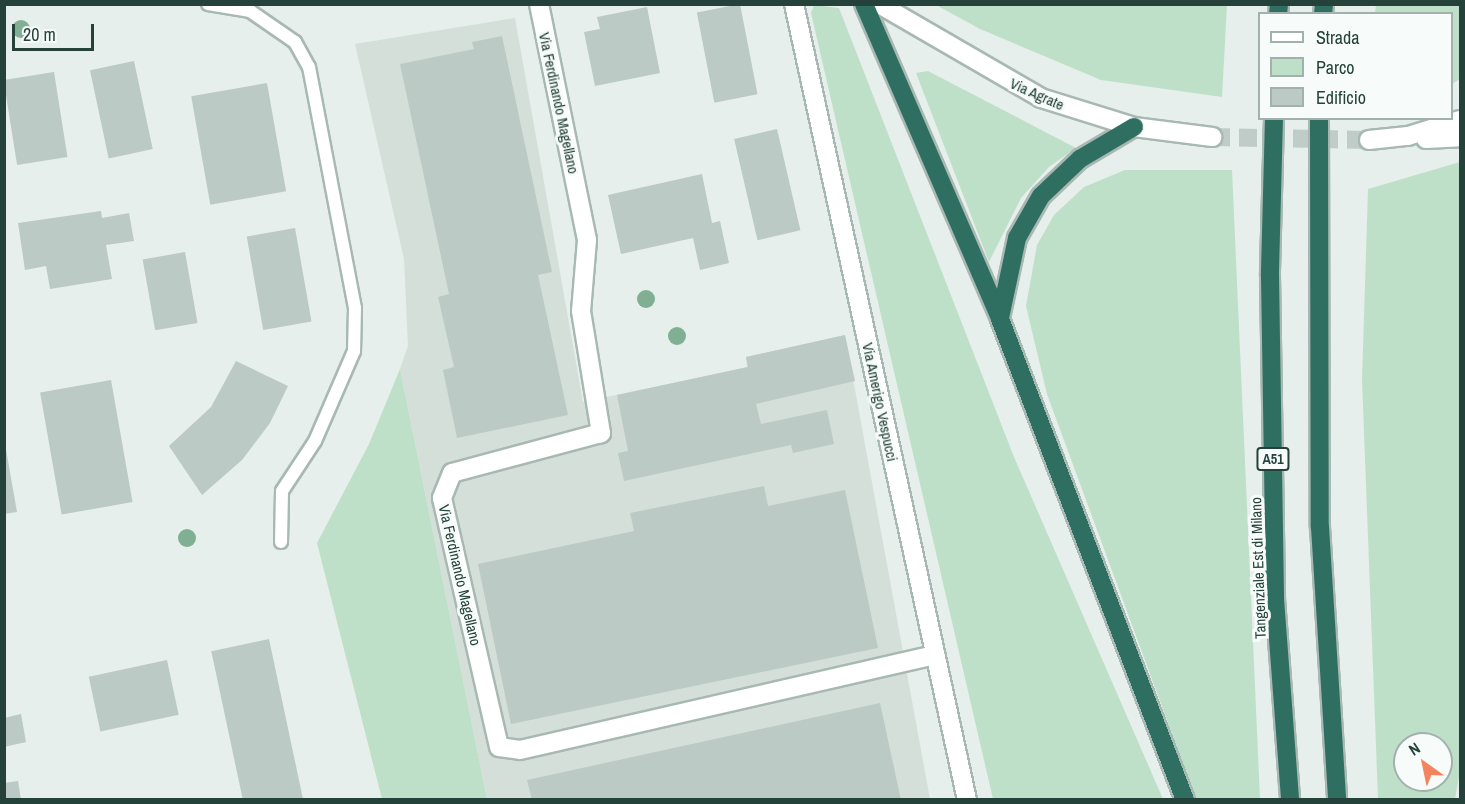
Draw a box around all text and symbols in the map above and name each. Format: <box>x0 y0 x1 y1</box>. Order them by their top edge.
scale bar <box>15 12 98 50</box>
legend <box>1258 12 1453 120</box>
text: 20 m <box>23 22 56 47</box>
text: Strada <box>1316 25 1360 50</box>
street label: Via Ferdinando Magellano <box>535 31 583 175</box>
text: Parco <box>1316 55 1355 80</box>
street label: Via Agrate <box>1007 74 1067 114</box>
text: Edificio <box>1316 85 1366 110</box>
street label: Via Amerigo Vespucci <box>859 341 901 463</box>
road number: A51 <box>1255 448 1291 470</box>
street label: Tangenziale Est di Milano <box>1247 497 1269 639</box>
street label: Via Ferdinando Magellano <box>435 503 485 647</box>
north arrow <box>1393 732 1453 792</box>
text: N <box>1404 737 1424 760</box>

